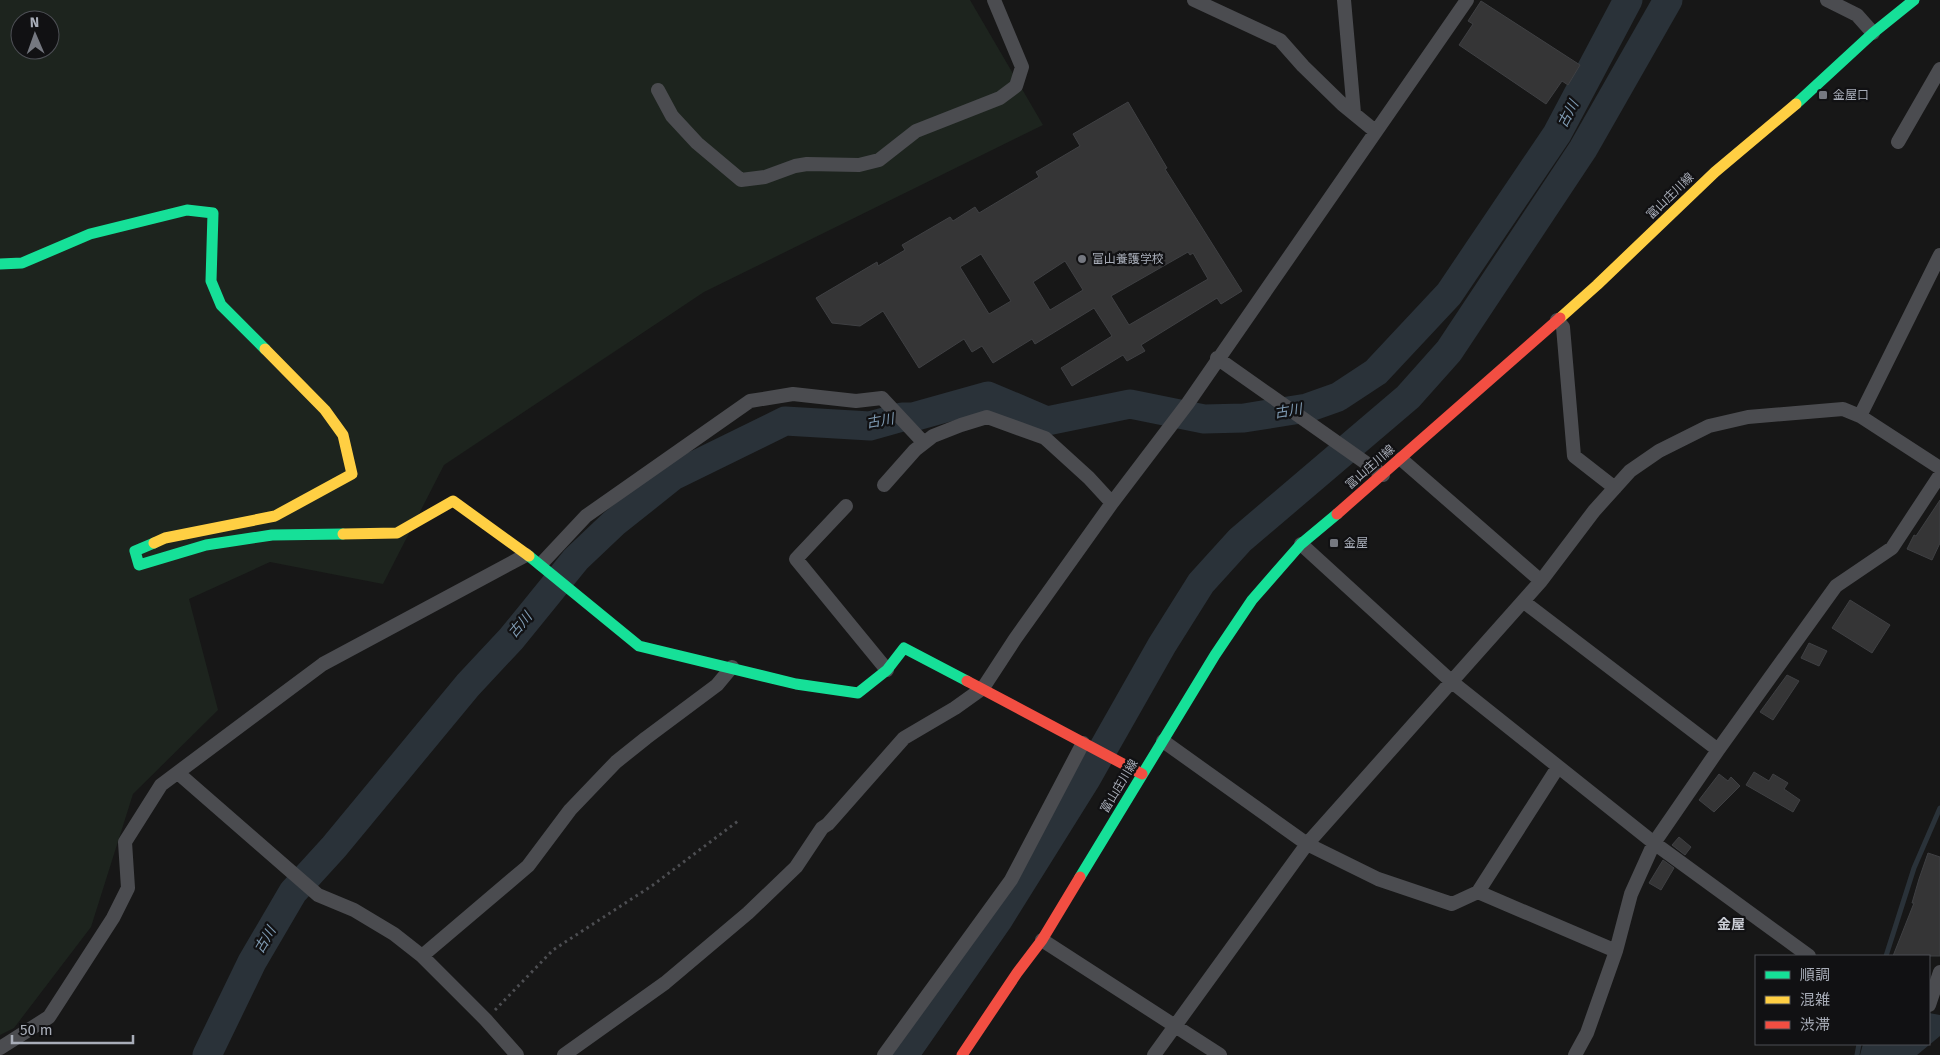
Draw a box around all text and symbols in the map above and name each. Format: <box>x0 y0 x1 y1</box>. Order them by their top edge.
north arrow <box>10 10 60 60</box>
text: N <box>30 14 40 31</box>
place label: 金屋口 <box>1833 88 1869 102</box>
marker: 金屋口 <box>1817 89 1829 101</box>
water label: 古川 <box>1554 96 1583 130</box>
street label: 富山庄川線 <box>1644 170 1696 222</box>
place label: 富山養護学校 <box>1092 252 1164 266</box>
marker: 富山養護学校 <box>1076 253 1088 265</box>
water label: 古川 <box>1273 400 1305 422</box>
water label: 古川 <box>865 410 897 432</box>
street label: 富山庄川線 <box>1343 442 1397 492</box>
place label: 金屋 <box>1344 536 1368 550</box>
marker: 金屋 <box>1328 537 1340 549</box>
water label: 古川 <box>504 607 537 641</box>
street label: 富山庄川線 <box>1098 757 1140 815</box>
district label: 金屋 <box>1717 916 1745 933</box>
water label: 古川 <box>251 922 281 956</box>
legend <box>1755 955 1930 1045</box>
text: 順調 <box>1800 966 1830 984</box>
text: 混雑 <box>1800 991 1830 1009</box>
scale bar <box>12 1012 134 1044</box>
text: 渋滞 <box>1800 1016 1830 1034</box>
text: 50 m <box>20 1021 53 1039</box>

